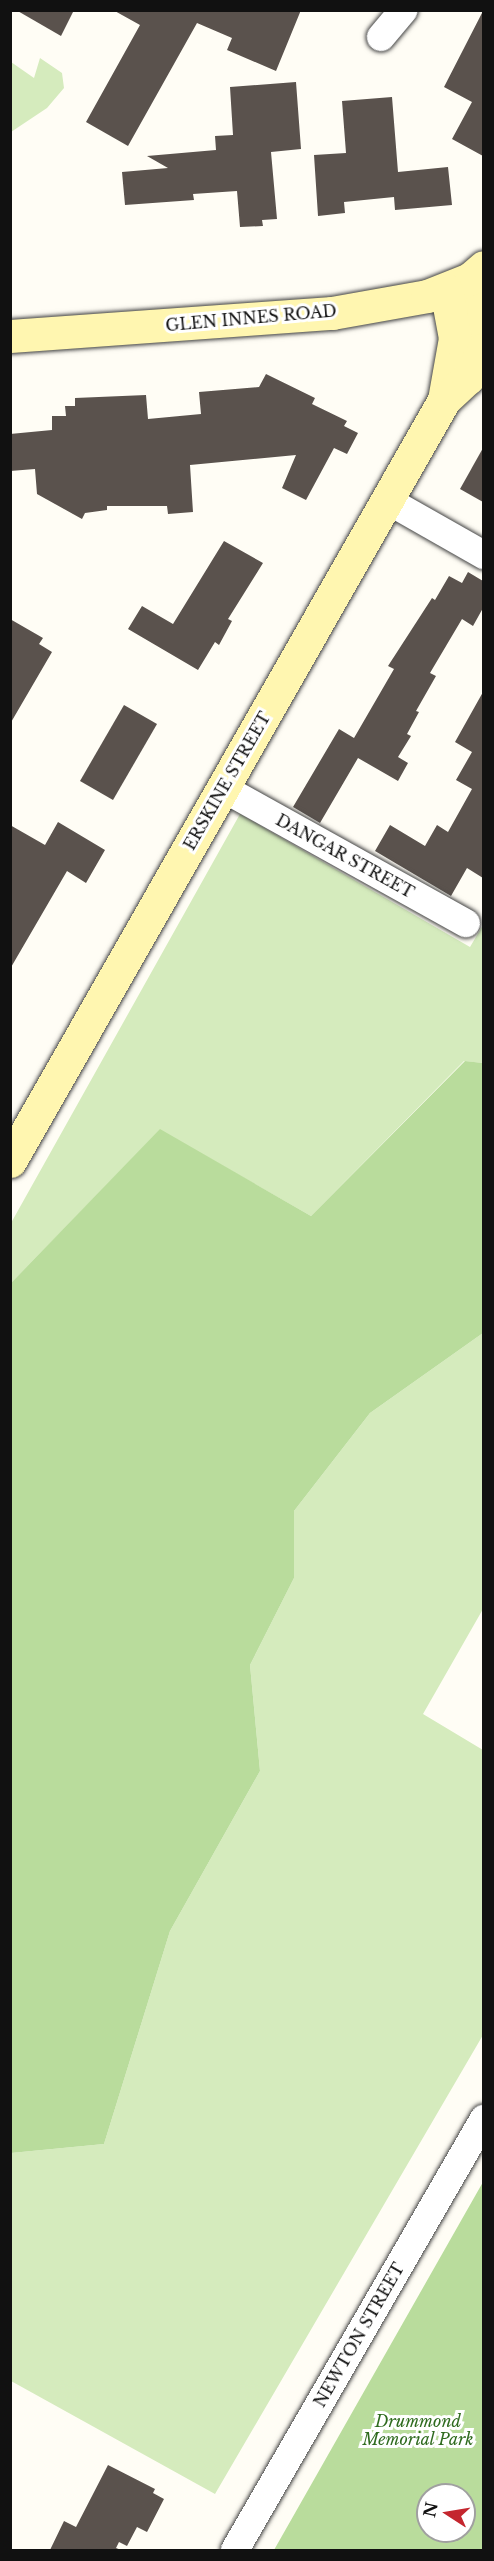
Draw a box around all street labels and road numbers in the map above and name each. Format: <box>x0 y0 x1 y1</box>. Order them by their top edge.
street label: GLEN INNES ROAD <box>165 301 337 335</box>
street label: ERSKINE STREET <box>180 709 274 853</box>
street label: DANGAR STREET <box>272 810 418 902</box>
street label: NEWTON STREET <box>310 2260 408 2410</box>

